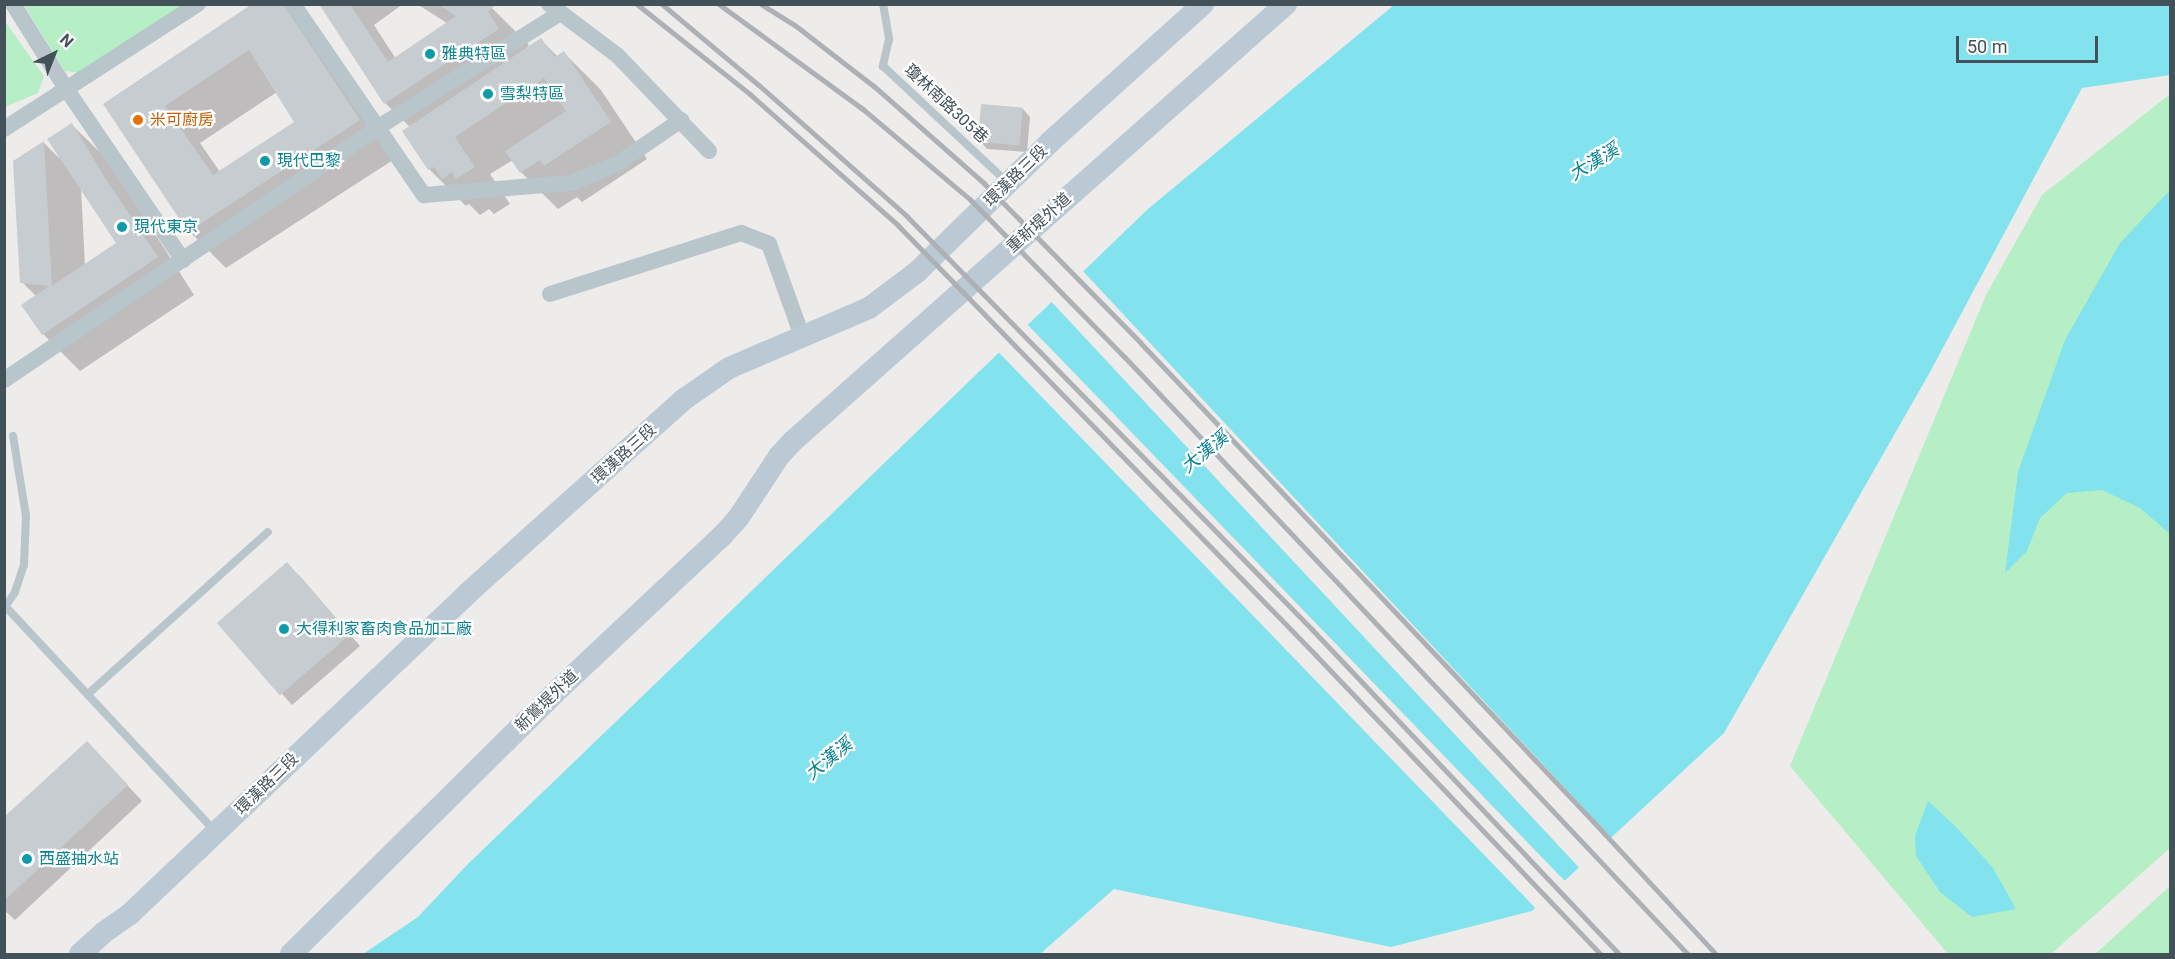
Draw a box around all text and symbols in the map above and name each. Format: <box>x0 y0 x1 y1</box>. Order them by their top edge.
north arrow <box>24 24 84 84</box>
scale bar <box>1959 24 2102 62</box>
text: N <box>56 30 77 51</box>
text: 50 m <box>1967 36 2007 57</box>
place label: 雅典特區 <box>442 44 506 64</box>
marker: 雅典特區 <box>423 47 437 61</box>
street label: 瓊林南路305巷 <box>900 61 992 147</box>
place label: 雪梨特區 <box>500 84 564 104</box>
marker: 雪梨特區 <box>481 87 495 101</box>
place label: 米可廚房 <box>150 110 214 130</box>
marker: 米可廚房 <box>131 113 145 127</box>
water label: 大漢溪 <box>1565 139 1623 185</box>
street label: 環漢路三段 <box>981 141 1051 211</box>
place label: 現代巴黎 <box>277 151 341 171</box>
marker: 現代巴黎 <box>258 154 272 168</box>
street label: 重新堤外道 <box>1003 189 1075 257</box>
place label: 現代東京 <box>134 217 198 237</box>
marker: 現代東京 <box>115 220 129 234</box>
street label: 環漢路三段 <box>588 420 660 488</box>
water label: 大漢溪 <box>1177 427 1233 477</box>
place label: 大得利家畜肉食品加工廠 <box>296 619 472 639</box>
marker: 大得利家畜肉食品加工廠 <box>277 622 291 636</box>
street label: 新鶯堤外道 <box>512 666 582 736</box>
water label: 大漢溪 <box>801 734 857 784</box>
street label: 環漢路三段 <box>232 749 302 819</box>
place label: 西盛抽水站 <box>39 849 119 869</box>
marker: 西盛抽水站 <box>20 852 34 866</box>

